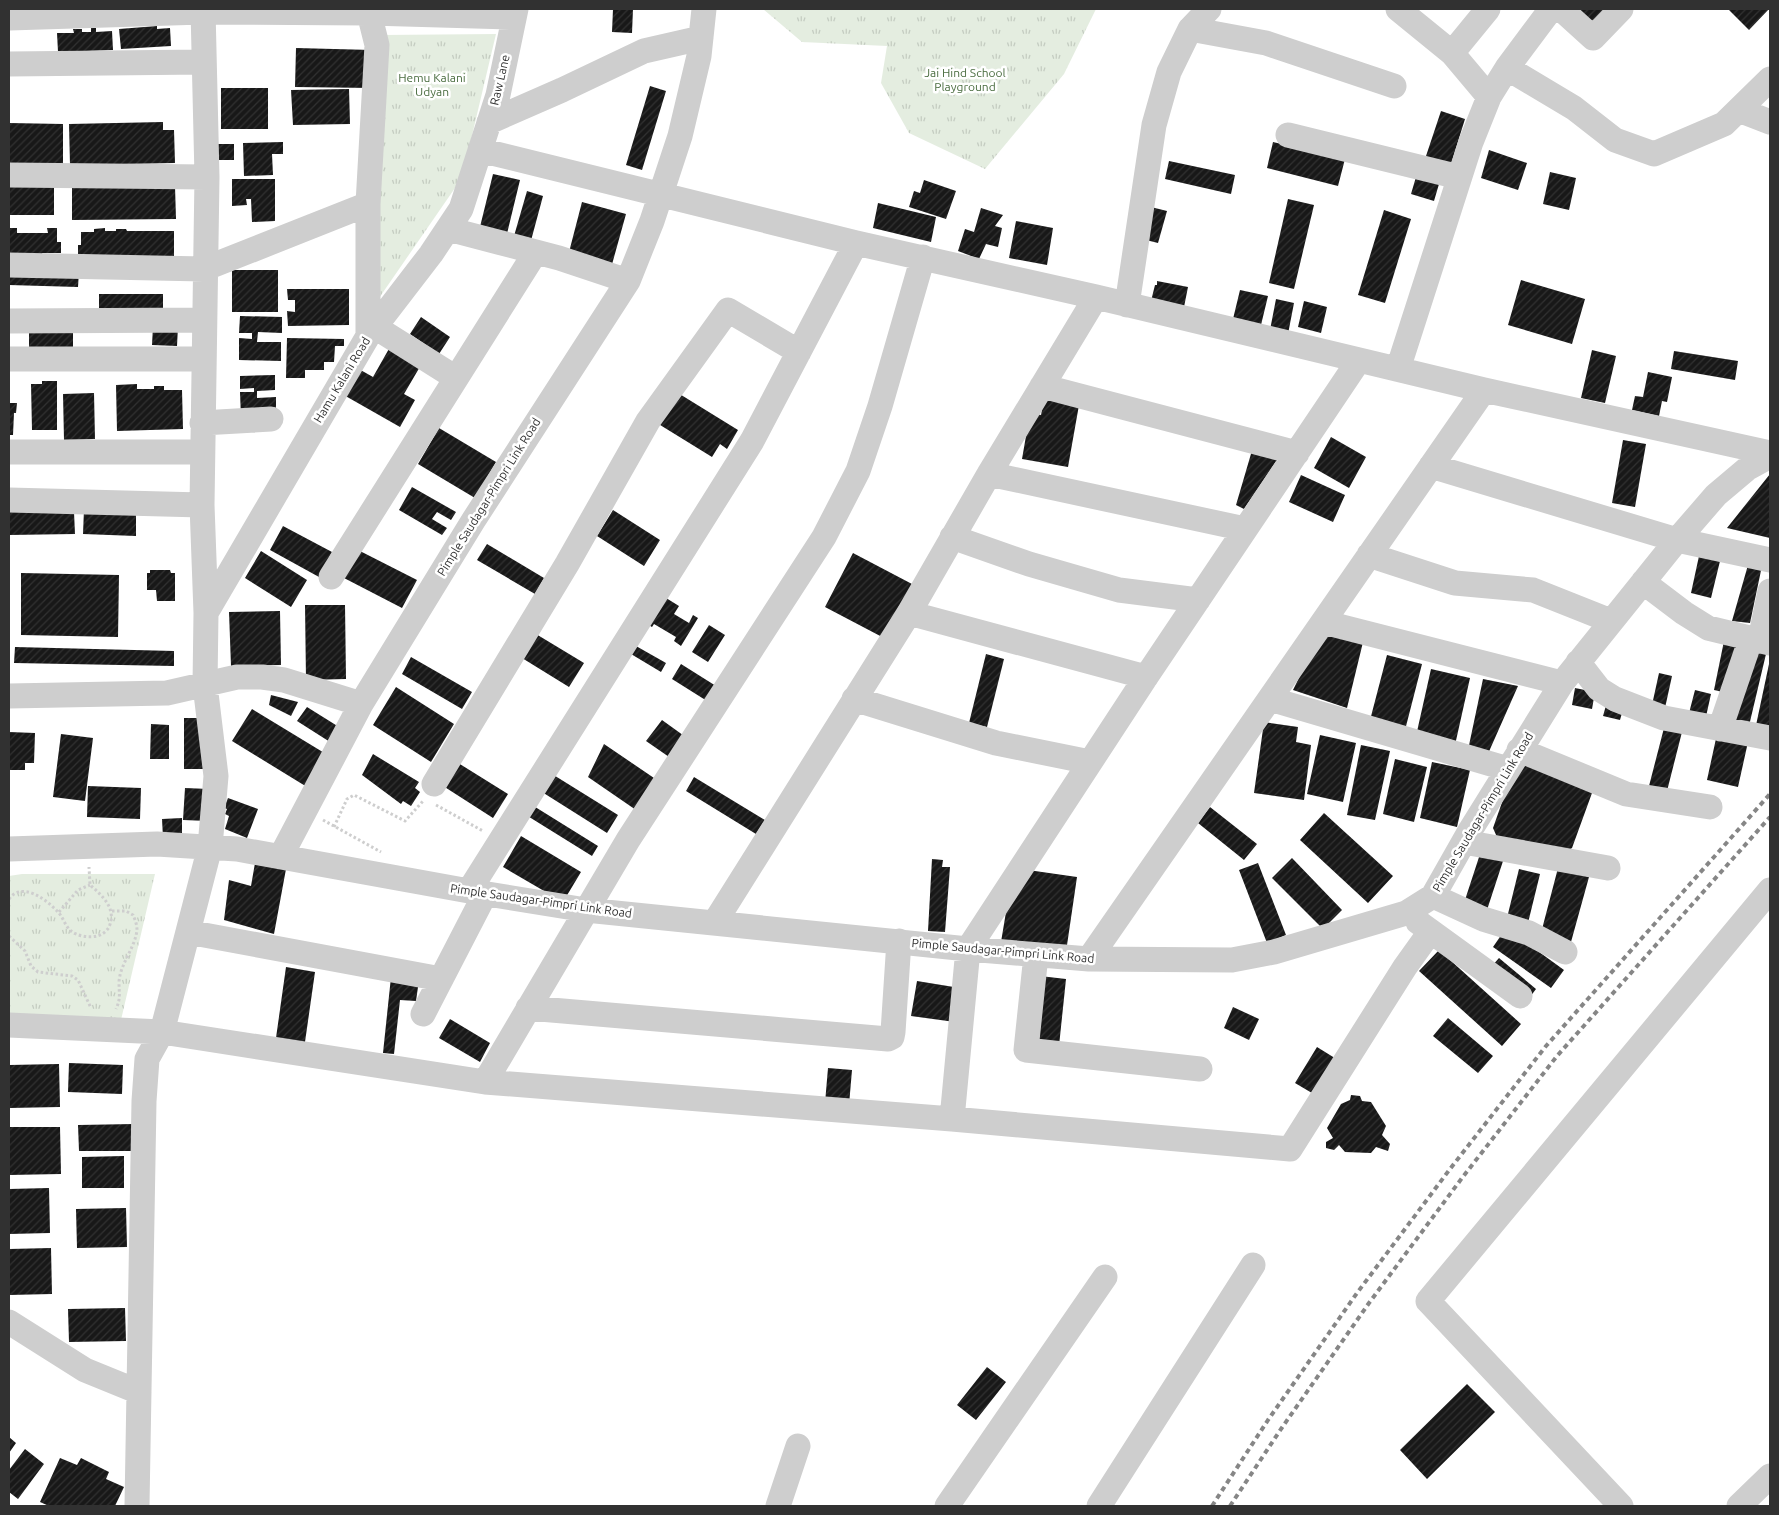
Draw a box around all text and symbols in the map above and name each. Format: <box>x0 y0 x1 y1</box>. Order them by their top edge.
street label: Raw Lane <box>487 53 512 106</box>
park label: Jai Hind School Playground <box>924 66 1006 93</box>
park label: Hemu Kalani Udyan <box>398 71 466 98</box>
street label: Hamu Kalani Road <box>311 335 372 425</box>
street label: Pimple Saudagar-Pimpri Link Road <box>434 416 543 578</box>
street label: Pimple Saudagar-Pimpri Link Road <box>1430 730 1535 894</box>
street label: Pimple Saudagar-Pimpri Link Road <box>449 881 633 920</box>
street label: Pimple Saudagar-Pimpri Link Road <box>911 936 1095 965</box>

